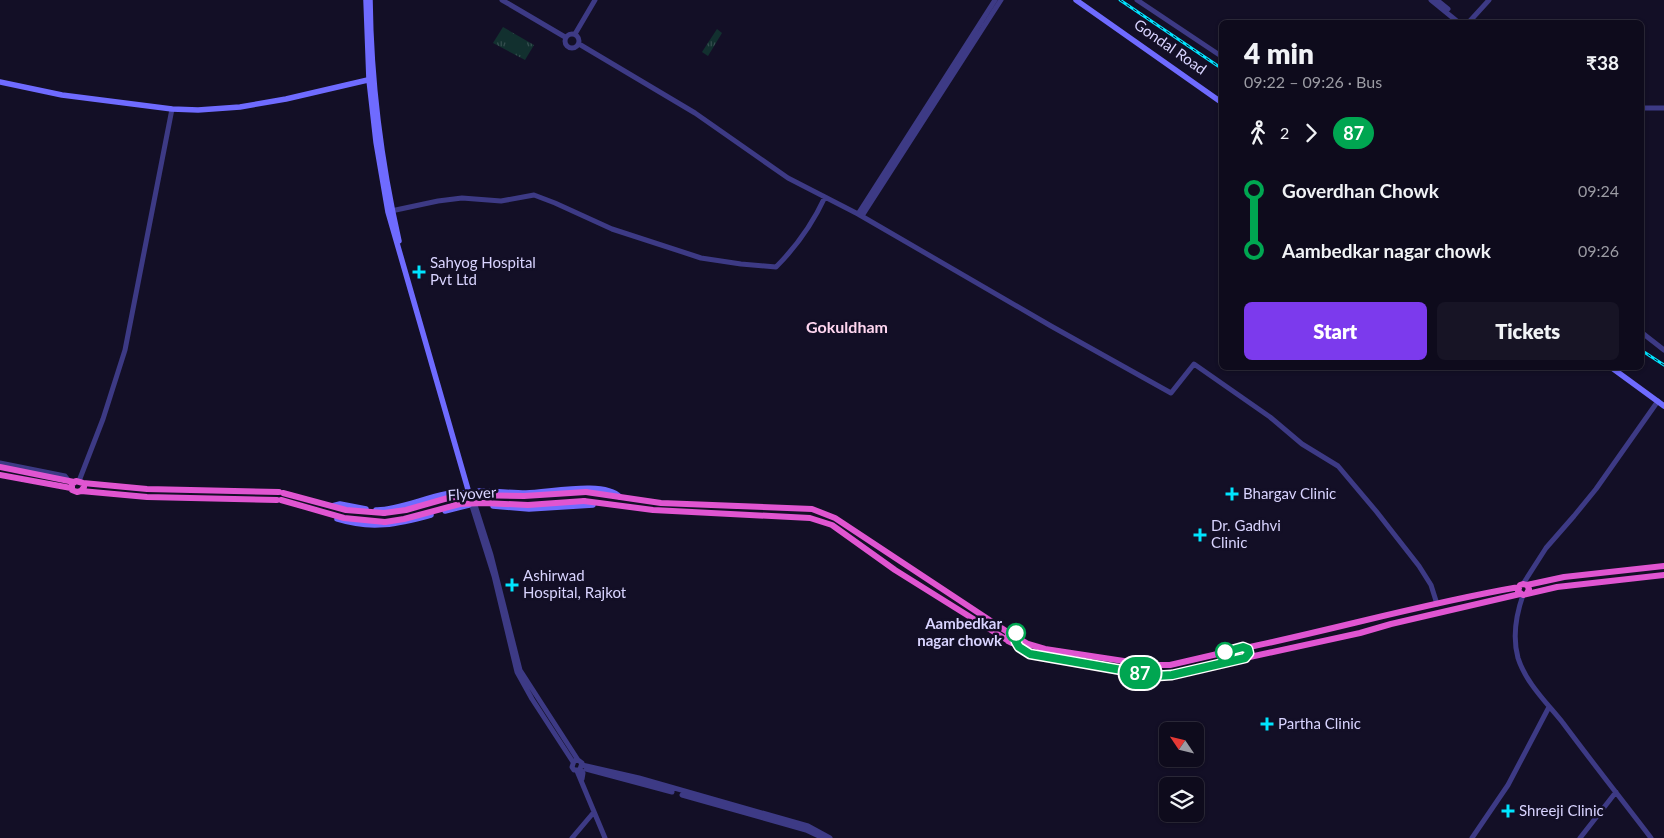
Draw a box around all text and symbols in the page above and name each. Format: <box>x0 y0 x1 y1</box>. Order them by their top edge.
street label: Gondal Road <box>1131 15 1210 78</box>
text: 4 min <box>1244 36 1314 70</box>
text: ₹38 <box>1586 51 1619 74</box>
text: 09:22 – 09:26 · Bus <box>1244 72 1382 91</box>
icon: walk <box>1244 119 1272 147</box>
icon: forward <box>1297 119 1325 147</box>
text: 87 <box>1343 122 1364 144</box>
text: 2 <box>1280 123 1289 142</box>
text: Goverdhan Chowk <box>1282 179 1439 202</box>
text: 09:24 <box>1578 181 1619 200</box>
text: Aambedkar nagar chowk <box>1282 239 1491 262</box>
text: 09:26 <box>1578 241 1619 260</box>
place label: Sahyog Hospital Pvt Ltd <box>430 253 536 288</box>
marker: Sahyog Hospital Pvt Ltd <box>412 265 426 279</box>
button: Start <box>1244 302 1427 360</box>
button: Tickets <box>1437 302 1619 360</box>
district label: Gokuldham <box>806 317 888 336</box>
street label: Flyover <box>447 482 497 504</box>
place label: Bhargav Clinic <box>1243 484 1336 502</box>
marker: Bhargav Clinic <box>1225 487 1239 501</box>
place label: Dr. Gadhvi Clinic <box>1211 516 1281 551</box>
marker: Dr. Gadhvi Clinic <box>1193 528 1207 542</box>
place label: Ashirwad Hospital, Rajkot <box>523 566 627 601</box>
marker: Ashirwad Hospital, Rajkot <box>505 578 519 592</box>
place label: Aambedkar nagar chowk <box>917 614 1003 649</box>
marker: Aambedkar nagar chowk <box>1006 623 1026 643</box>
unlabelled marker <box>1215 642 1235 662</box>
line badge: 87 <box>1118 657 1162 689</box>
text: 87 <box>1130 662 1150 684</box>
place label: Partha Clinic <box>1278 714 1361 732</box>
marker: Partha Clinic <box>1260 717 1274 731</box>
north arrow <box>1159 722 1204 768</box>
map controls <box>1159 722 1204 822</box>
button: layers <box>1159 777 1204 822</box>
place label: Shreeji Clinic <box>1519 801 1604 819</box>
marker: Shreeji Clinic <box>1501 804 1515 818</box>

